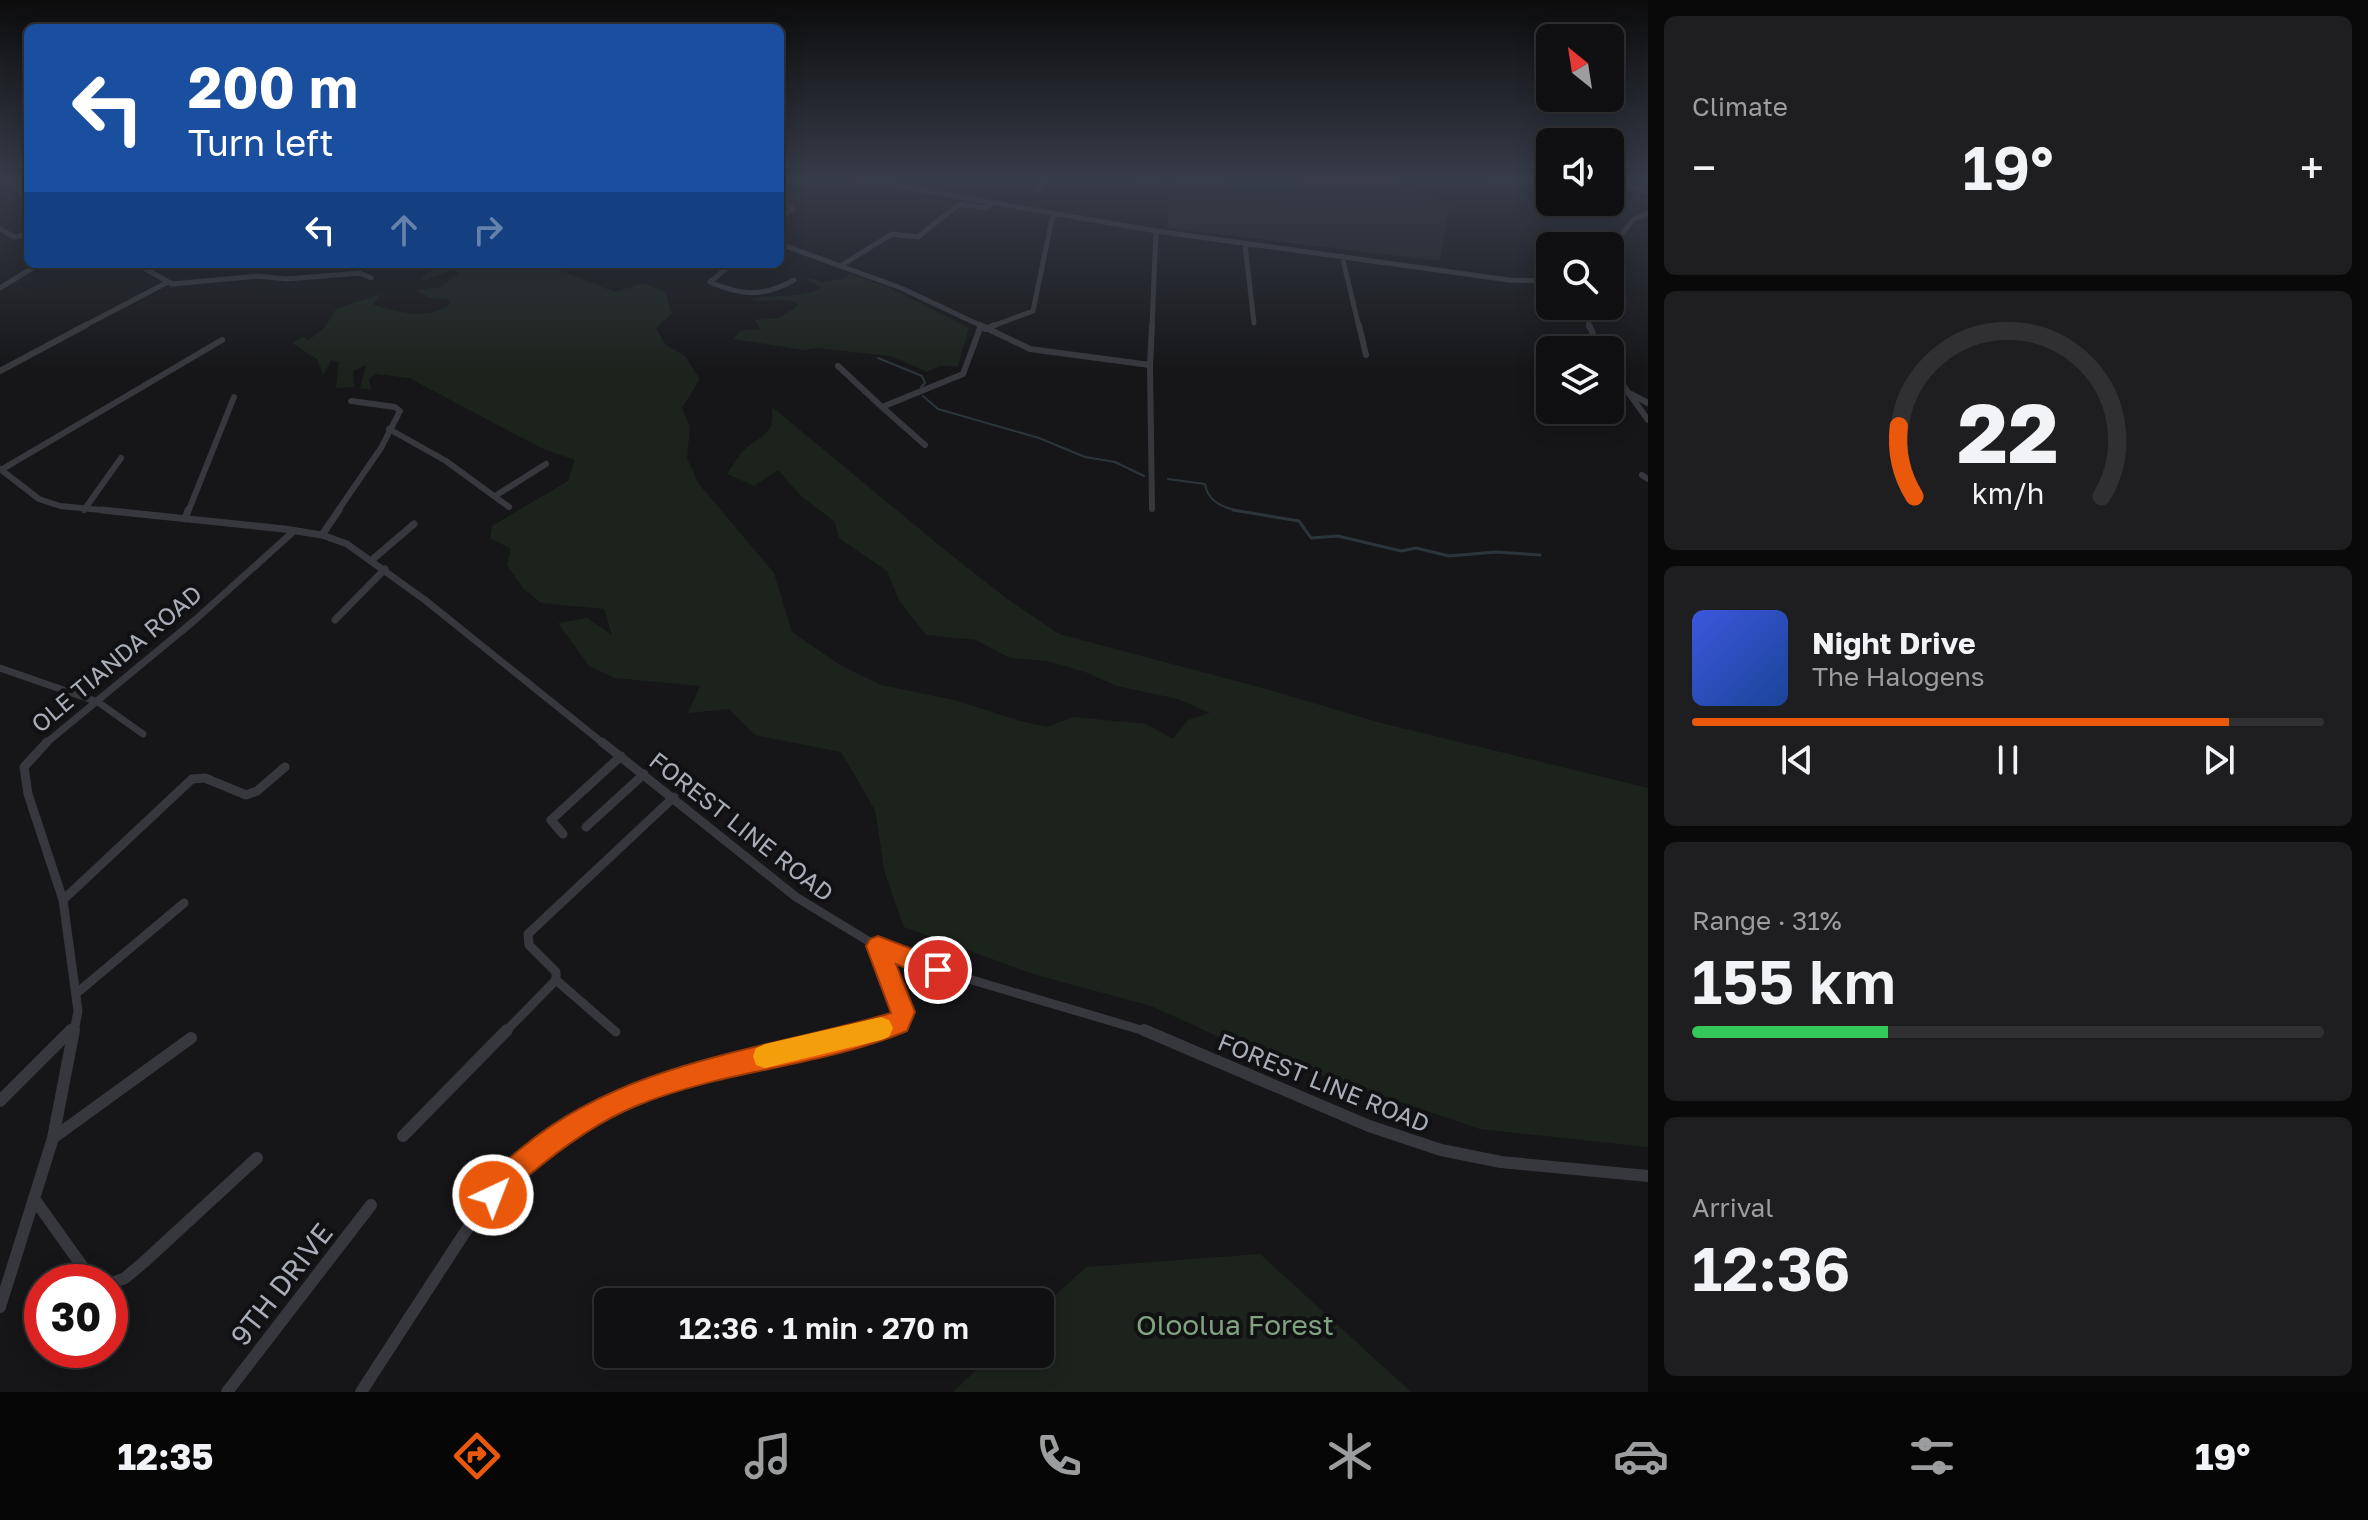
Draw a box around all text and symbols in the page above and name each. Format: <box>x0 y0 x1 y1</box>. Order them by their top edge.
north arrow <box>1536 24 1624 112</box>
map controls <box>1536 24 1624 424</box>
text: 200 m <box>188 53 358 120</box>
icon: left <box>56 56 160 160</box>
text: Climate <box>1692 91 1788 122</box>
text: Turn left <box>188 121 334 164</box>
button: sound <box>1536 128 1624 216</box>
text: 19° <box>1962 131 2054 203</box>
text: − <box>1692 141 1716 194</box>
text: + <box>2300 141 2324 194</box>
icon: left <box>298 208 342 252</box>
icon: ahead <box>382 208 426 252</box>
icon: right <box>466 208 510 252</box>
button: search <box>1536 232 1624 320</box>
button: layers <box>1536 336 1624 424</box>
text: 22 <box>1957 380 2059 480</box>
text: km/h <box>1972 476 2044 510</box>
street label: OLE TIANDA ROAD <box>25 578 207 738</box>
text: Night Drive <box>1812 625 1976 661</box>
text: The Halogens <box>1812 661 1985 692</box>
icon: previous <box>1775 738 1819 782</box>
icon: pause <box>1986 738 2030 782</box>
icon: next <box>2197 738 2241 782</box>
street label: FOREST LINE ROAD <box>644 745 840 907</box>
text: Range · 31% <box>1692 905 1842 936</box>
pin <box>904 936 972 1004</box>
text: 155 km <box>1692 945 1896 1017</box>
icon: arrive <box>916 948 960 992</box>
street label: FOREST LINE ROAD <box>1214 1026 1434 1138</box>
position arrow <box>451 1153 535 1237</box>
text: Arrival <box>1692 1192 1773 1223</box>
street label: 9TH DRIVE <box>223 1216 339 1352</box>
text: 12:36 <box>1692 1232 1850 1304</box>
speed limit sign: 30 <box>24 1264 128 1368</box>
park label: Oloolua Forest <box>1136 1308 1334 1341</box>
text: 12:36 · 1 min · 270 m <box>679 1310 969 1346</box>
icon: directions <box>449 1428 505 1484</box>
icon: music <box>740 1428 796 1484</box>
icon: phone <box>1031 1428 1087 1484</box>
icon: climate <box>1322 1428 1378 1484</box>
icon: car <box>1613 1428 1669 1484</box>
icon: filters <box>1904 1428 1960 1484</box>
text: 12:35 <box>118 1435 213 1478</box>
text: 19° <box>2195 1435 2250 1478</box>

